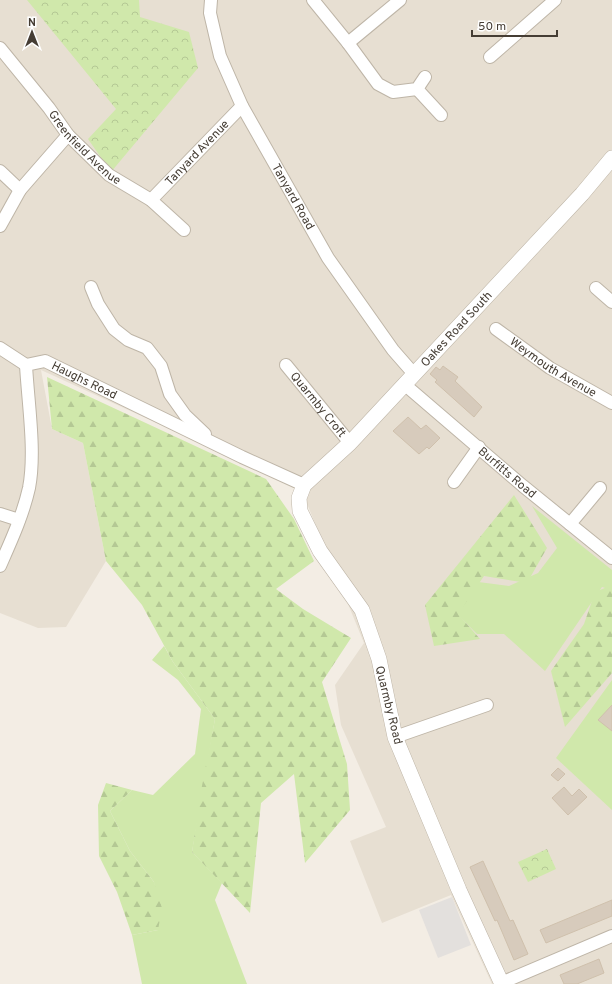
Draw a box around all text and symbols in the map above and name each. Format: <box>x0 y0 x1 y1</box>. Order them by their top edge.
north arrow <box>12 12 52 52</box>
scale bar <box>472 12 557 38</box>
text: N <box>28 16 36 30</box>
text: 50 m <box>478 19 506 35</box>
street label: Greenfield Avenue <box>44 107 123 189</box>
street label: Tanyard Avenue <box>162 117 233 190</box>
street label: Tanyard Road <box>267 161 318 233</box>
street label: Oakes Road South <box>418 288 496 371</box>
street label: Weymouth Avenue <box>506 334 599 402</box>
street label: Haughs Road <box>49 358 119 404</box>
street label: Quarmby Croft <box>286 369 349 441</box>
street label: Burfitts Road <box>474 444 539 502</box>
street label: Quarmby Road <box>371 664 406 746</box>

